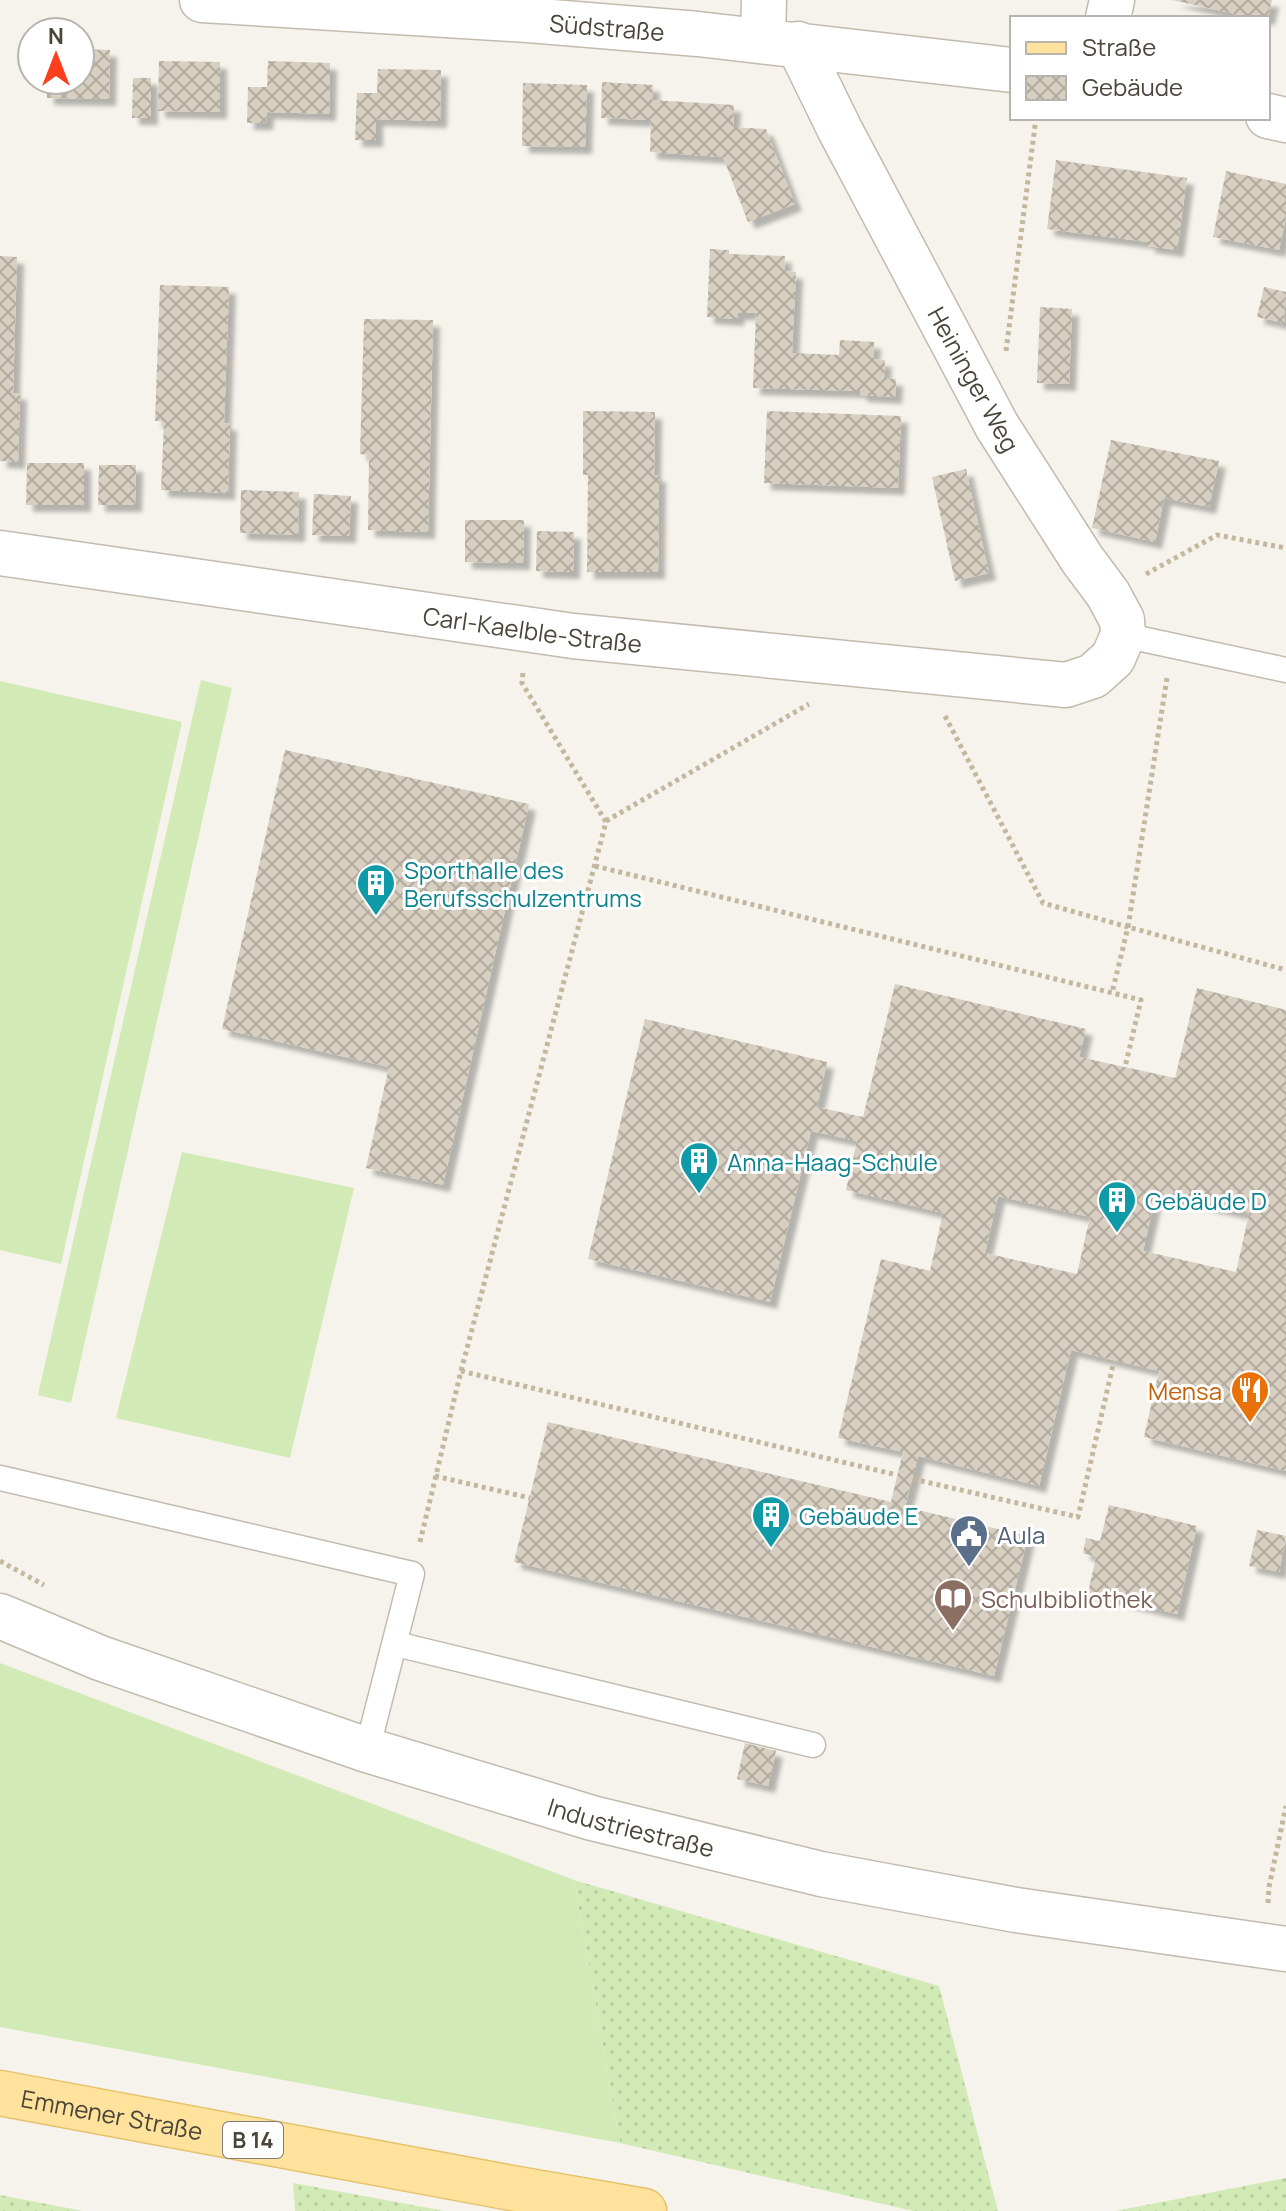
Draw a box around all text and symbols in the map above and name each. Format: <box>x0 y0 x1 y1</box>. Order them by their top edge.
street label: Südstraße <box>548 5 666 48</box>
north arrow <box>16 16 96 96</box>
legend <box>1010 16 1270 120</box>
text: N <box>48 21 64 51</box>
text: Straße <box>1082 30 1156 63</box>
text: Gebäude <box>1082 70 1183 103</box>
street label: Heininger Weg <box>921 301 1027 457</box>
street label: Carl-Kaelble-Straße <box>421 598 644 659</box>
place label: Sporthalle des Berufsschulzentrums <box>404 853 642 914</box>
building icon: Sporthalle des Berufsschulzentrums <box>355 862 397 917</box>
building icon: Anna-Haag-Schule <box>678 1140 720 1195</box>
place label: Anna-Haag-Schule <box>727 1145 938 1178</box>
building icon: Gebäude D <box>1096 1179 1138 1234</box>
place label: Gebäude D <box>1145 1184 1267 1217</box>
restaurant icon: Mensa <box>1229 1369 1271 1424</box>
place label: Mensa <box>1148 1374 1222 1407</box>
building icon: Gebäude E <box>750 1494 792 1549</box>
place label: Gebäude E <box>799 1499 918 1532</box>
public building icon: Aula <box>948 1513 990 1568</box>
place label: Aula <box>997 1518 1045 1551</box>
library icon: Schulbibliothek <box>932 1577 974 1632</box>
place label: Schulbibliothek <box>981 1582 1154 1615</box>
street label: Industriestraße <box>544 1789 718 1864</box>
street label: Emmener Straße <box>19 2081 206 2147</box>
road number: B 14 <box>223 2122 283 2158</box>

